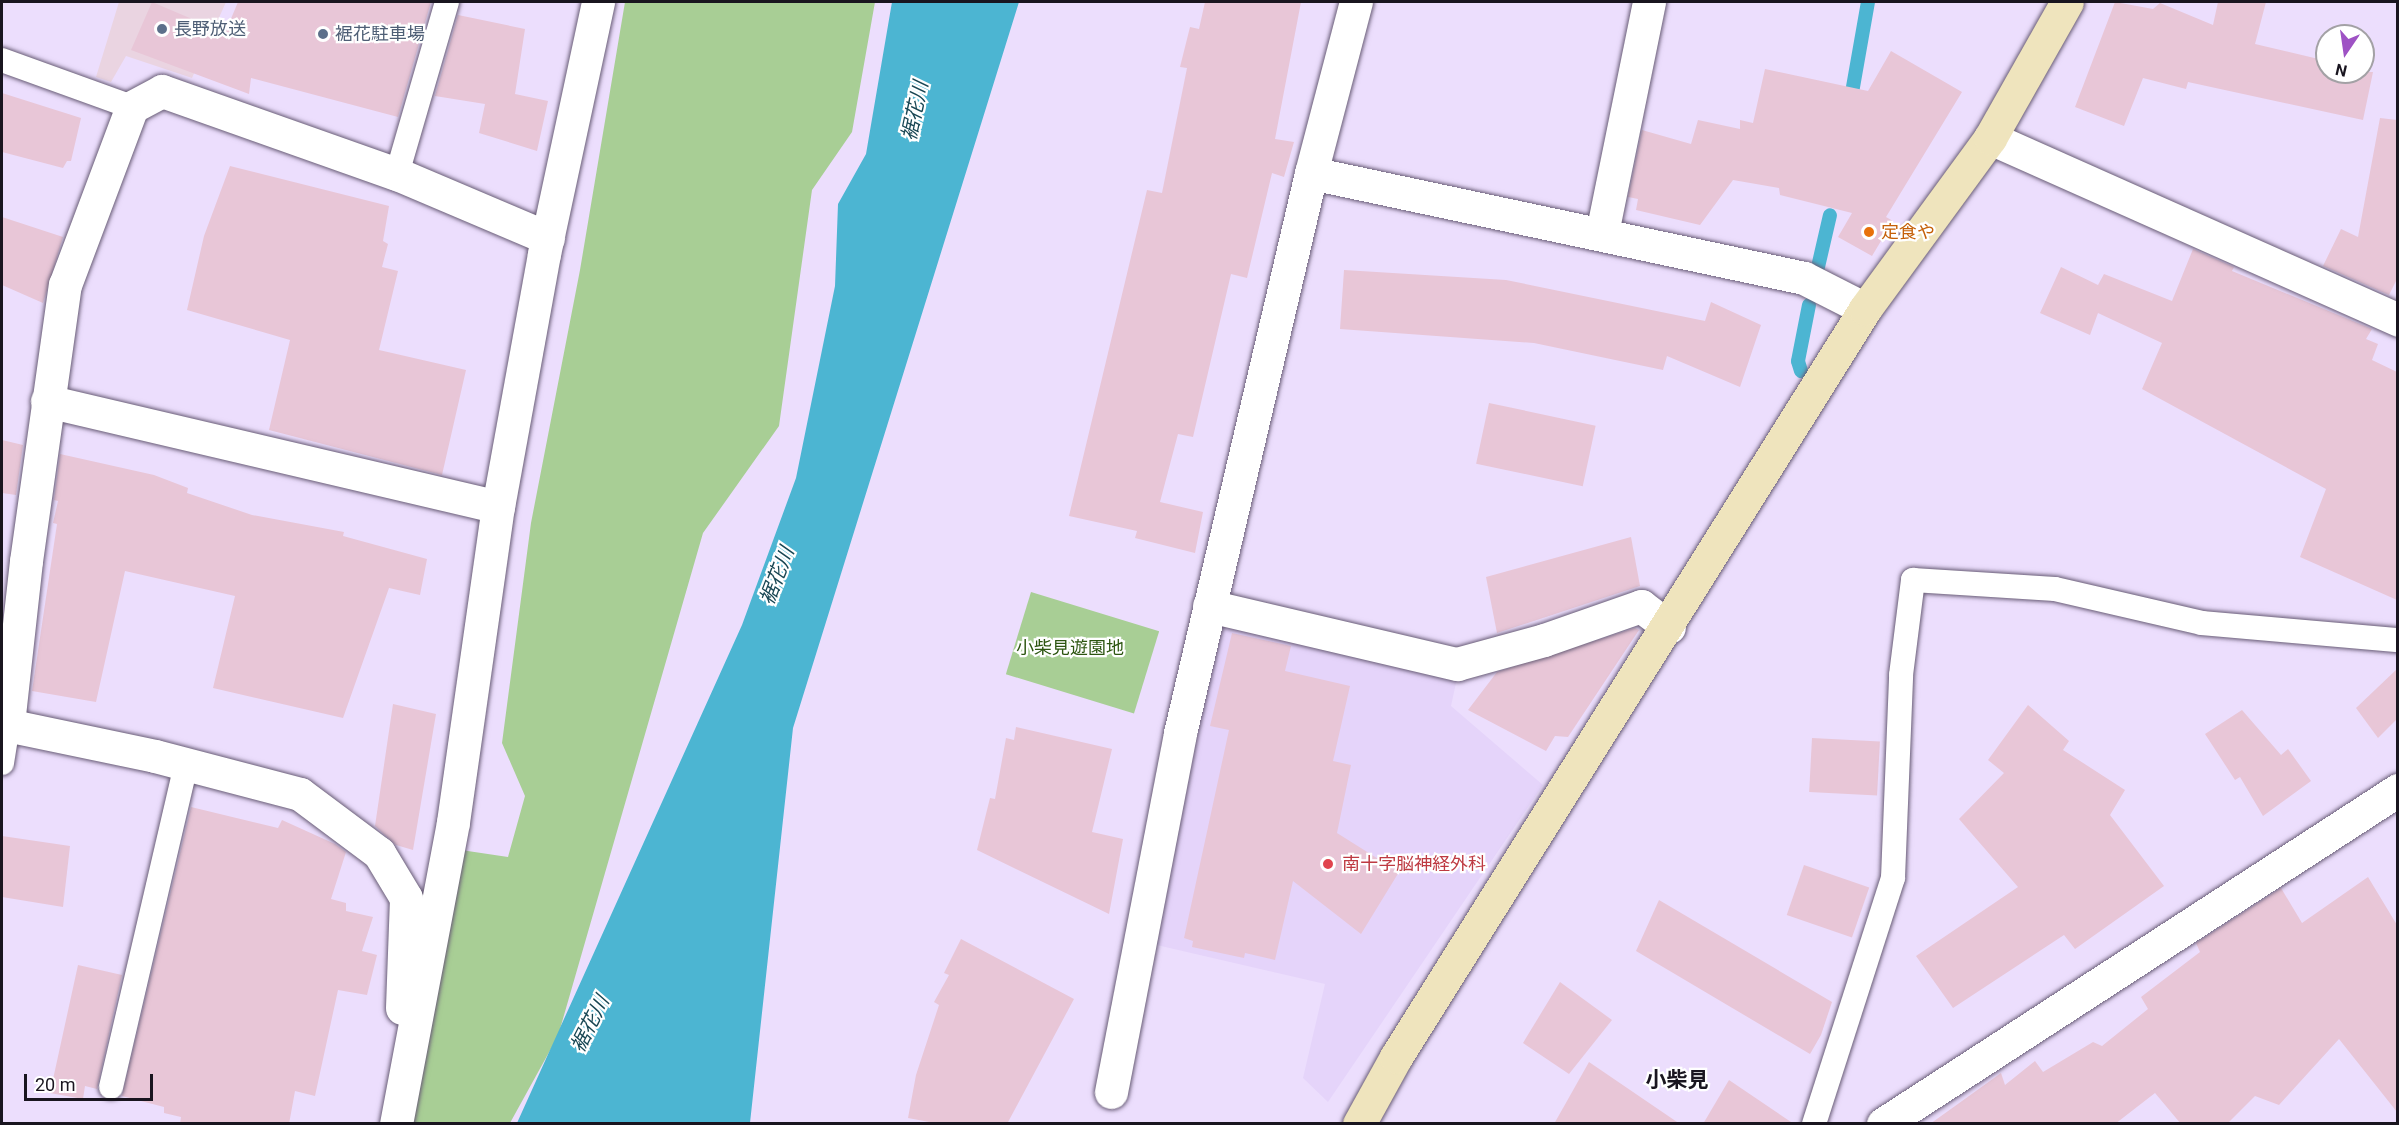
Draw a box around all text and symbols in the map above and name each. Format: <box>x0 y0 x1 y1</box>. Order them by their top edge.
place label: 長野放送 <box>174 18 246 40</box>
marker: 長野放送 <box>155 22 169 36</box>
place label: 裾花駐車場 <box>335 23 425 45</box>
north arrow <box>2315 24 2375 84</box>
marker: 裾花駐車場 <box>316 27 330 41</box>
text: N <box>2334 60 2349 81</box>
water label: 裾花川 <box>897 79 933 143</box>
place label: 定食や <box>1881 221 1935 243</box>
marker: 定食や <box>1862 225 1876 239</box>
water label: 裾花川 <box>755 544 799 608</box>
park label: 小柴見遊園地 <box>1016 637 1124 659</box>
place label: 南十字脳神経外科 <box>1342 853 1486 875</box>
marker: 南十字脳神経外科 <box>1319 855 1337 873</box>
water label: 裾花川 <box>566 992 614 1056</box>
scale bar <box>27 1062 156 1100</box>
district label: 小柴見 <box>1646 1067 1708 1093</box>
text: 20 m <box>35 1074 75 1095</box>

